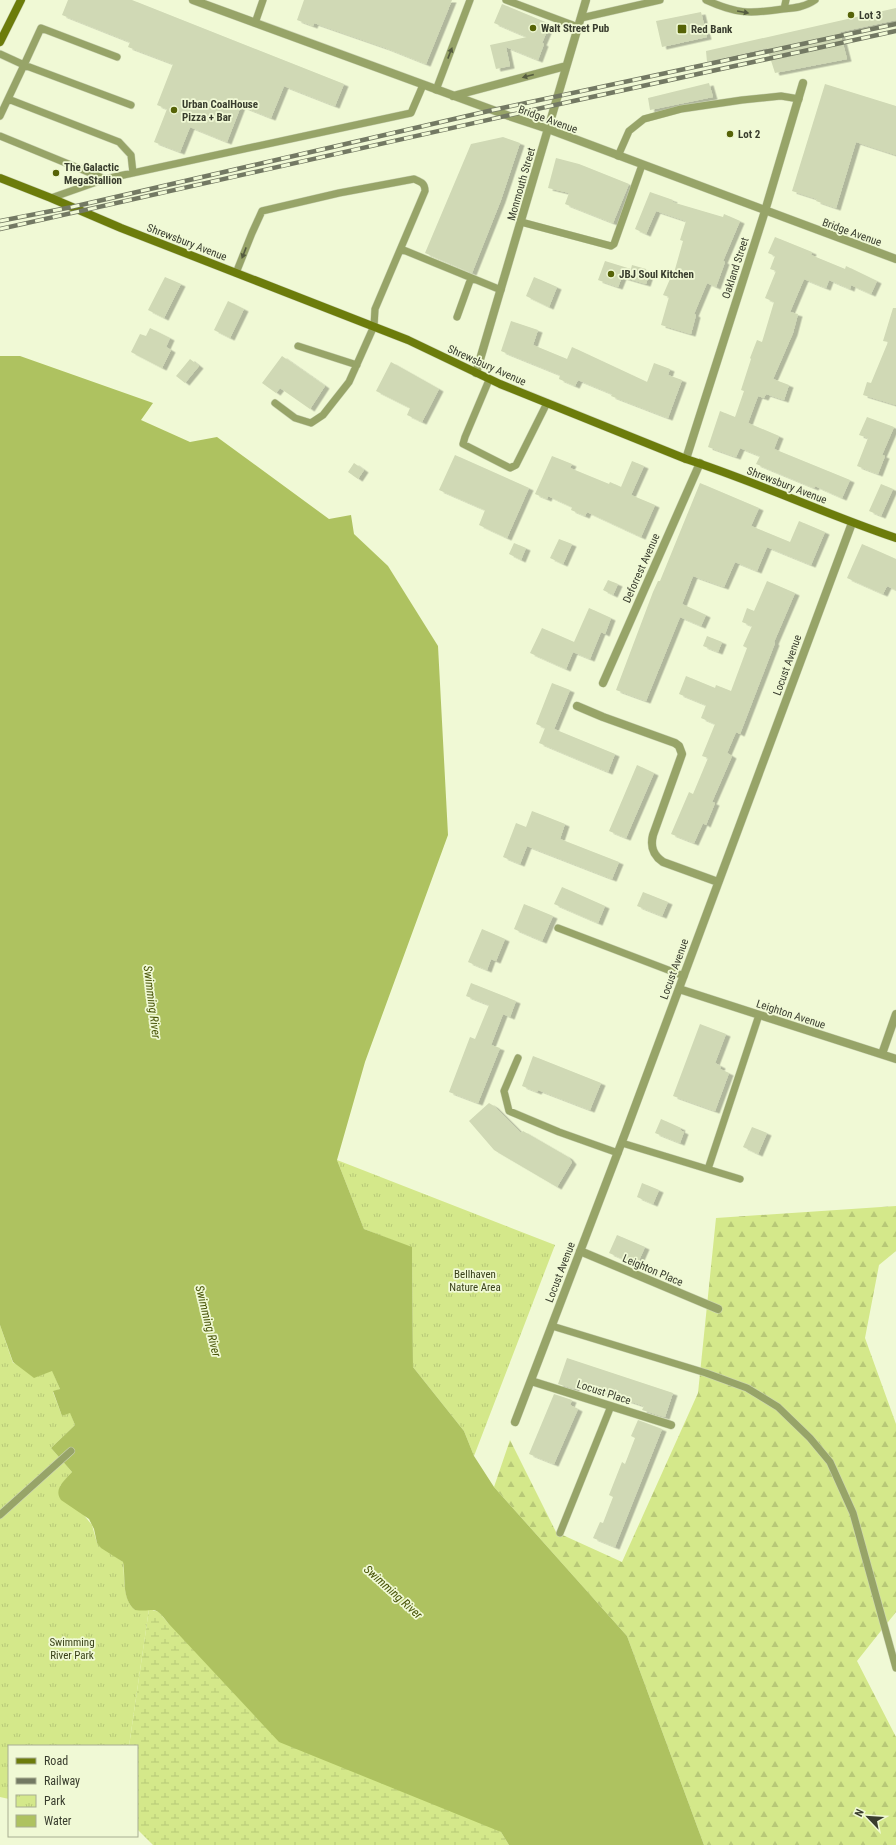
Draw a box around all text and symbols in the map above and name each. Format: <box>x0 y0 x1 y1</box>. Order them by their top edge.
one-way arrow <box>737 9 749 15</box>
place label: Lot 3 <box>859 9 882 22</box>
marker: Lot 3 <box>846 10 856 20</box>
place label: Walt Street Pub <box>541 22 610 35</box>
marker: Walt Street Pub <box>528 23 538 33</box>
marker: Red Bank <box>676 23 688 35</box>
place label: Red Bank <box>691 23 733 36</box>
one-way arrow <box>448 47 454 59</box>
one-way arrow <box>522 73 534 79</box>
place label: Urban CoalHouse Pizza + Bar <box>182 98 258 124</box>
street label: Bridge Avenue <box>516 103 579 136</box>
marker: Urban CoalHouse Pizza + Bar <box>169 105 179 115</box>
place label: Lot 2 <box>738 128 761 141</box>
marker: Lot 2 <box>725 129 735 139</box>
street label: Monmouth Street <box>505 146 538 222</box>
place label: The Galactic MegaStallion <box>64 161 122 187</box>
marker: The Galactic MegaStallion <box>51 168 61 178</box>
street label: Bridge Avenue <box>820 216 883 249</box>
street label: Shrewsbury Avenue <box>145 221 229 264</box>
street label: Oakland Street <box>719 236 752 300</box>
one-way arrow <box>241 247 247 259</box>
place label: JBJ Soul Kitchen <box>619 268 694 281</box>
marker: JBJ Soul Kitchen <box>606 269 616 279</box>
street label: Shrewsbury Avenue <box>446 342 528 389</box>
street label: Shrewsbury Avenue <box>745 464 829 507</box>
street label: Deforrest Avenue <box>620 531 663 605</box>
street label: Locust Avenue <box>770 633 804 697</box>
street label: Locust Avenue <box>657 937 691 1001</box>
water label: Swimming River <box>141 965 163 1040</box>
street label: Leighton Avenue <box>755 997 827 1032</box>
street label: Locust Avenue <box>543 1240 578 1304</box>
street label: Leighton Place <box>621 1252 685 1289</box>
park label: Bellhaven Nature Area <box>449 1268 501 1294</box>
water label: Swimming River <box>192 1284 224 1359</box>
street label: Locust Place <box>575 1378 633 1407</box>
water label: Swimming River <box>361 1562 425 1622</box>
park label: Swimming River Park <box>49 1636 95 1662</box>
legend <box>8 1745 138 1837</box>
text: Road <box>44 1754 68 1768</box>
text: Railway <box>44 1774 80 1788</box>
text: Park <box>44 1794 66 1808</box>
north arrow <box>848 1797 888 1837</box>
text: N <box>852 1807 867 1819</box>
text: Water <box>44 1814 72 1828</box>

